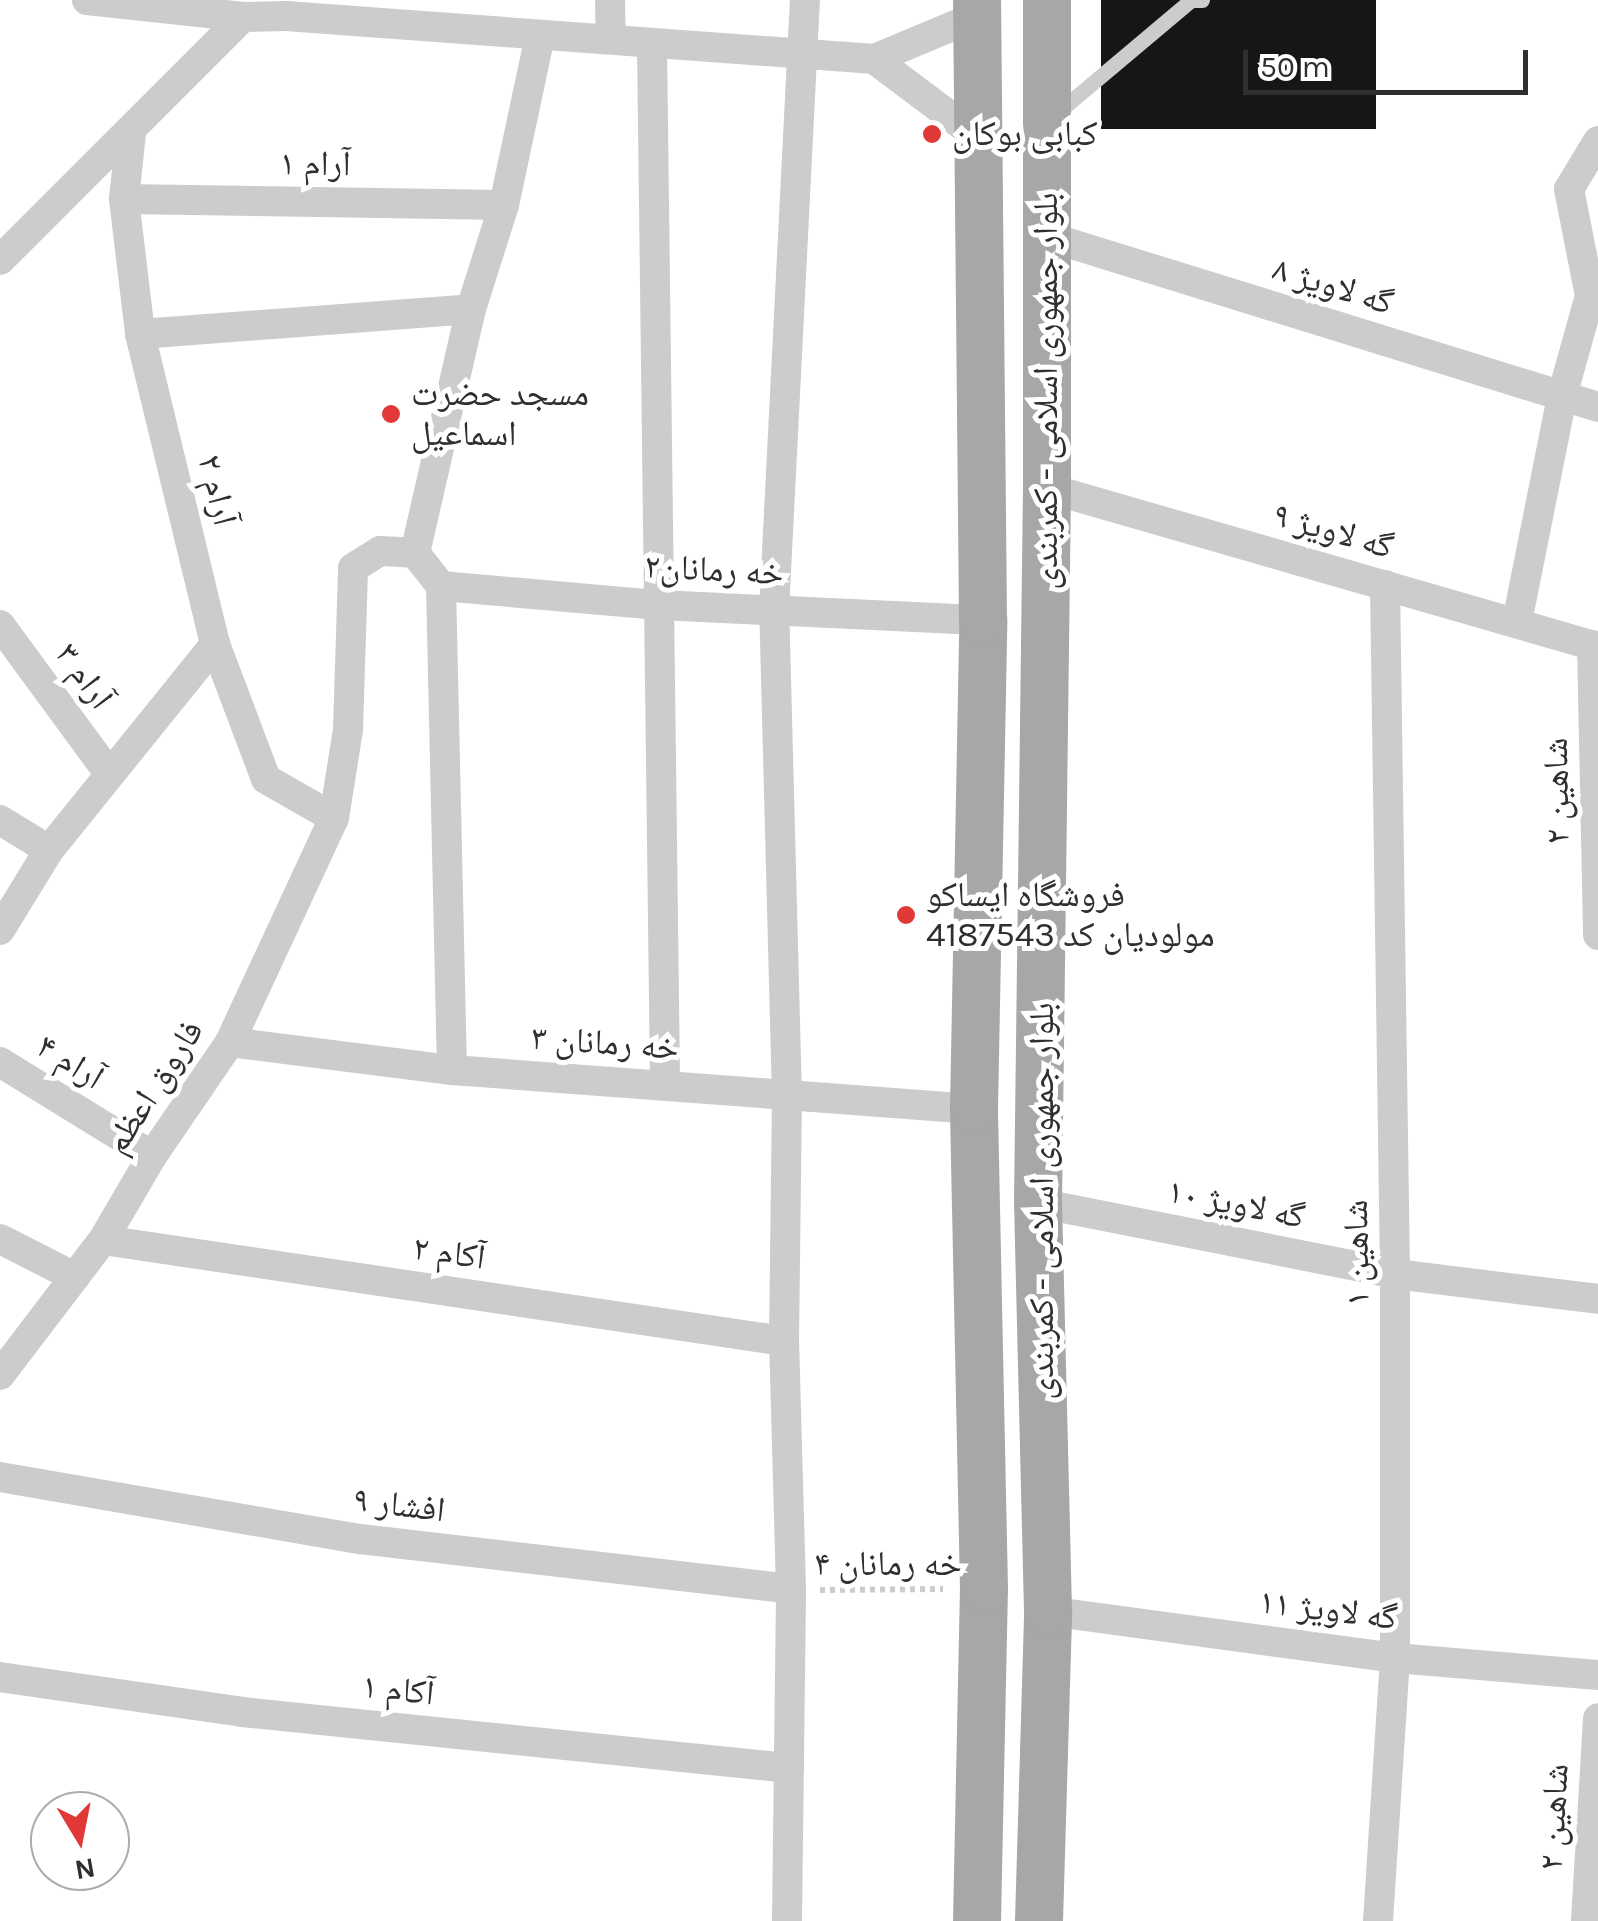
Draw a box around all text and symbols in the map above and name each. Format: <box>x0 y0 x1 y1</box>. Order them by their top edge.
scale bar <box>1248 30 1533 92</box>
text: 50 m <box>1260 49 1330 85</box>
place label: کبابی بوکان <box>952 113 1097 155</box>
marker: کبابی بوکان <box>921 123 943 145</box>
street label: آرام ۱ <box>279 142 351 186</box>
street label: بلوار جمهوری اسلامی - کمربندی <box>1025 192 1067 590</box>
street label: گه لاویژ ۸ <box>1268 248 1398 324</box>
place label: مسجد حضرت اسماعیل <box>411 373 589 455</box>
marker: مسجد حضرت اسماعیل <box>380 403 402 425</box>
street label: آرام ۲ <box>188 450 246 530</box>
street label: گه لاویژ ۹ <box>1268 494 1398 568</box>
street label: خه رمانان۲ <box>643 545 785 595</box>
street label: آرام ۳ <box>46 635 122 717</box>
street label: شاهین ۲ <box>1535 737 1579 845</box>
place label: فروشگاە ایساکو مولودیان کد 4187543 <box>926 874 1215 956</box>
marker: فروشگاە ایساکو مولودیان کد 4187543 <box>895 904 917 926</box>
street label: بلوار جمهوری اسلامی - کمربندی <box>1021 1002 1063 1400</box>
street label: فاروق اعظم <box>95 1012 213 1162</box>
street label: خه رمانان ۳ <box>530 1017 680 1069</box>
street label: آرام ۴ <box>29 1025 111 1099</box>
street label: گه لاویژ ۱۰ <box>1164 1170 1308 1238</box>
street label: شاهین ۱ <box>1335 1199 1379 1307</box>
street label: آکام ۲ <box>410 1227 488 1279</box>
street label: افشار ۹ <box>350 1479 448 1531</box>
street label: خه رمانان ۴ <box>814 1543 962 1585</box>
street label: گه لاویژ ۱۱ <box>1256 1581 1400 1639</box>
street label: آکام ۱ <box>360 1665 436 1715</box>
street label: شاهین ۲ <box>1530 1763 1578 1871</box>
north arrow <box>30 1791 130 1891</box>
text: N <box>72 1851 98 1887</box>

